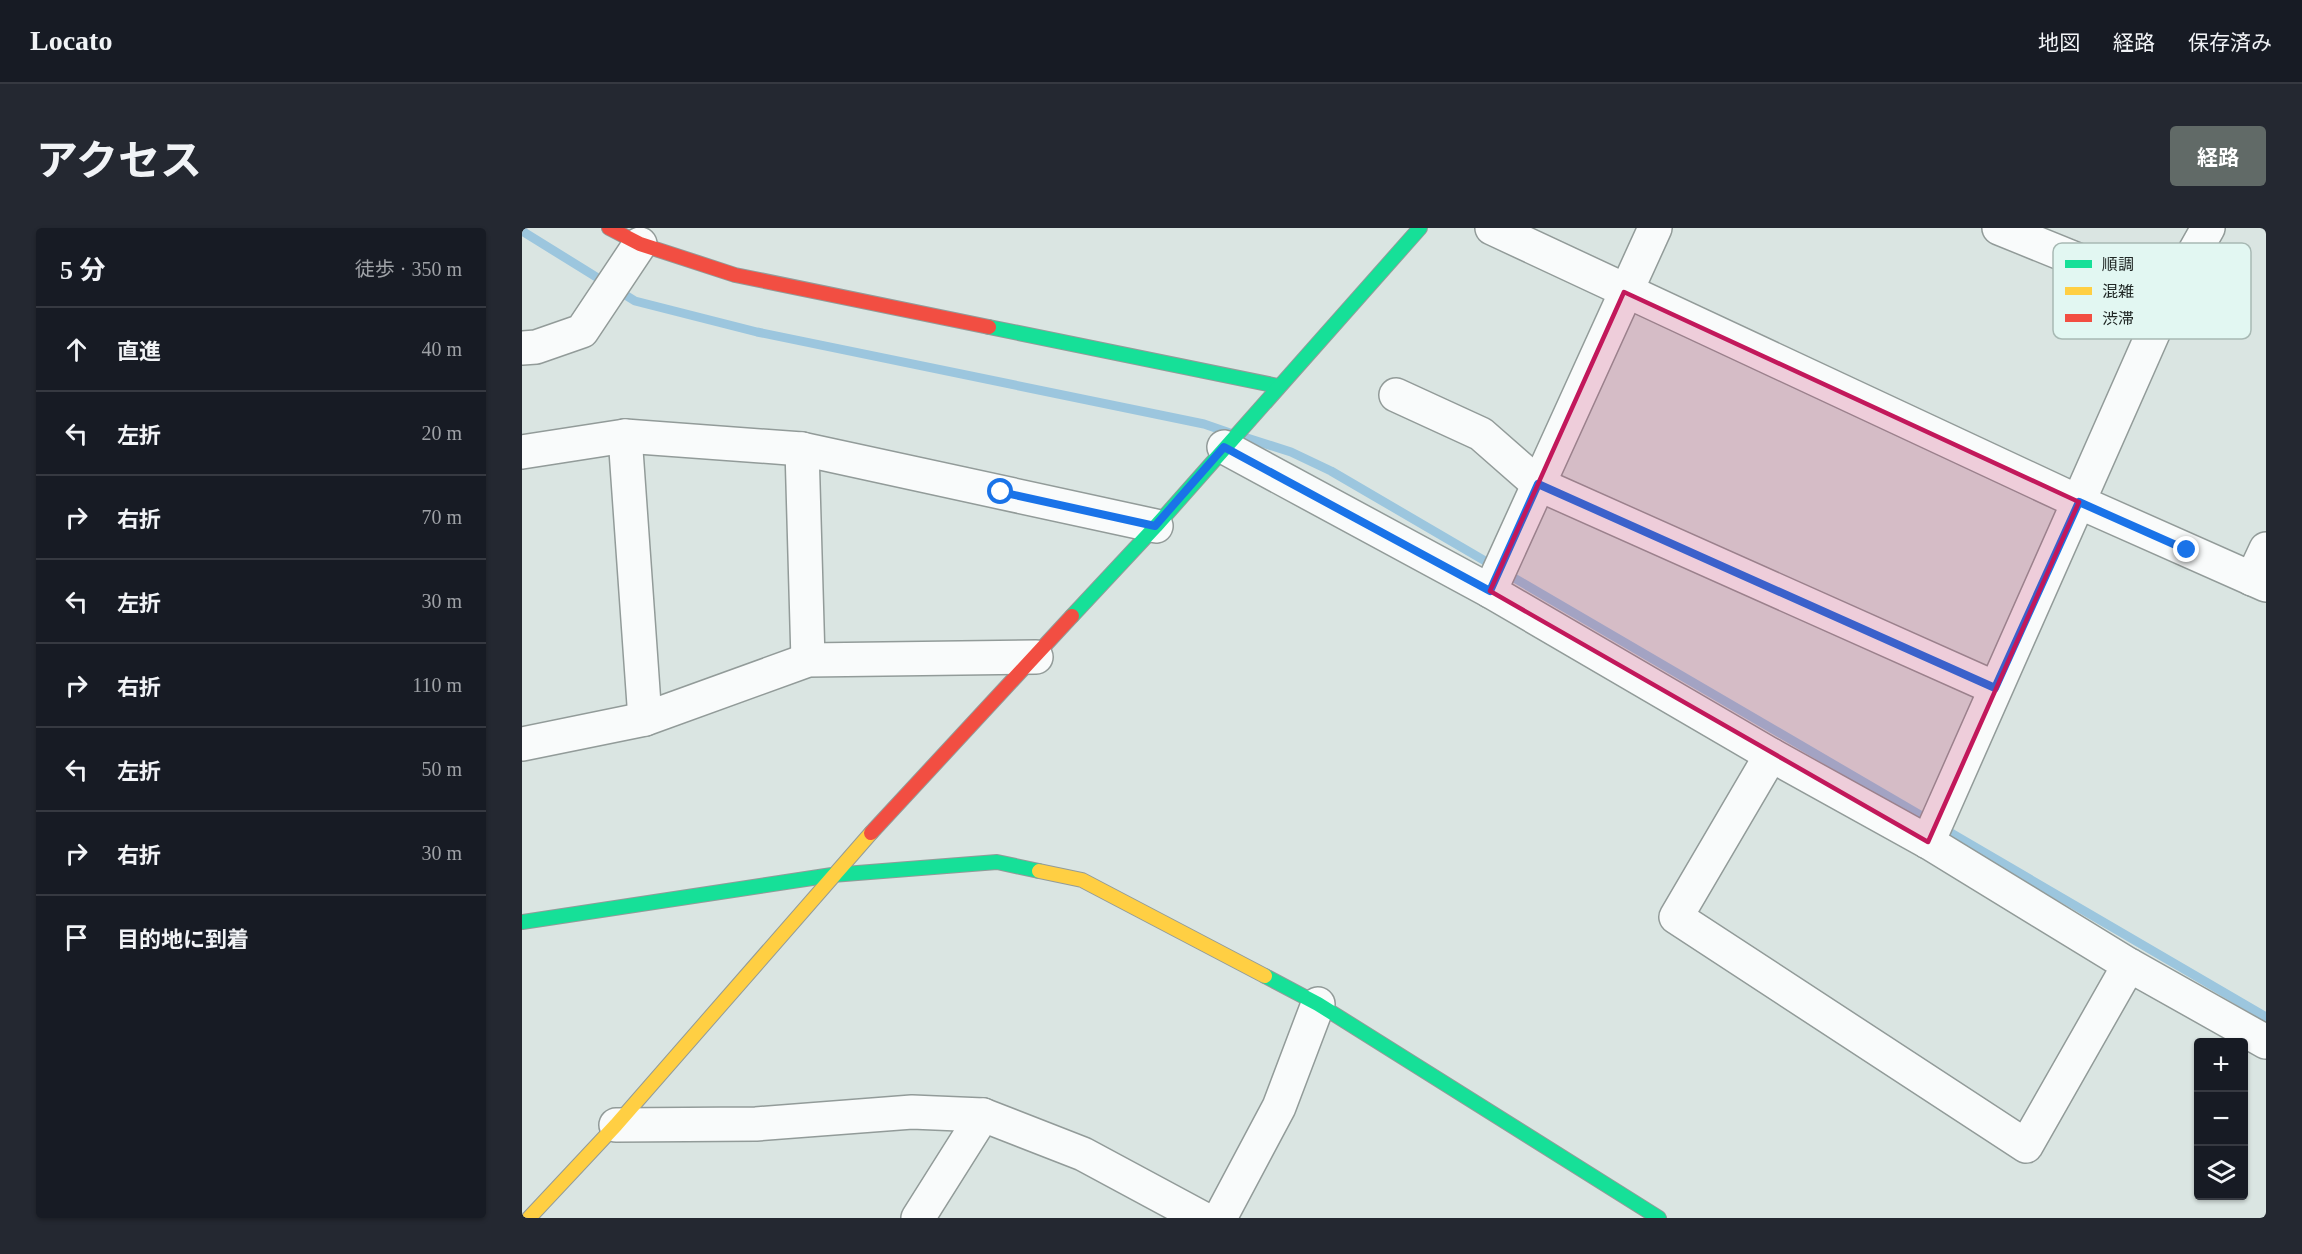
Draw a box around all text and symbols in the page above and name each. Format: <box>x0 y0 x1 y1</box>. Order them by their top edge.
text: Locato <box>30 25 112 56</box>
text: 地図 <box>2038 31 2080 55</box>
text: 経路 <box>2113 31 2155 55</box>
text: 保存済み <box>2188 31 2272 55</box>
button: 経路 <box>2170 126 2266 186</box>
text: アクセス <box>36 138 202 184</box>
legend <box>2053 243 2251 339</box>
text: 5 分 <box>60 256 106 285</box>
text: 順調 <box>2102 256 2134 273</box>
text: 徒歩 · 350 m <box>355 258 462 280</box>
text: 混雑 <box>2102 283 2134 300</box>
text: 渋滞 <box>2102 310 2134 327</box>
icon: ahead <box>60 333 93 366</box>
text: 40 m <box>421 338 462 360</box>
text: 直進 <box>117 339 161 364</box>
icon: left <box>60 417 93 450</box>
text: 20 m <box>421 422 462 444</box>
text: 左折 <box>117 423 161 448</box>
route start <box>987 478 1013 504</box>
icon: right <box>60 501 93 534</box>
text: 70 m <box>421 506 462 528</box>
text: 右折 <box>117 507 161 532</box>
route end <box>2173 536 2199 562</box>
icon: left <box>60 585 93 618</box>
text: 30 m <box>421 590 462 612</box>
text: 左折 <box>117 591 161 616</box>
icon: right <box>60 669 93 702</box>
text: 110 m <box>412 674 462 696</box>
text: 右折 <box>117 675 161 700</box>
icon: left <box>60 753 93 786</box>
text: 50 m <box>421 758 462 780</box>
text: 左折 <box>117 759 161 784</box>
icon: right <box>60 837 93 870</box>
text: 30 m <box>421 842 462 864</box>
text: 右折 <box>117 843 161 868</box>
icon: arrive <box>60 921 93 954</box>
text: 目的地に到着 <box>117 927 249 952</box>
map controls <box>2194 1038 2248 1200</box>
button: + <box>2194 1038 2248 1092</box>
button: − <box>2194 1092 2248 1146</box>
button: layers <box>2194 1146 2248 1200</box>

